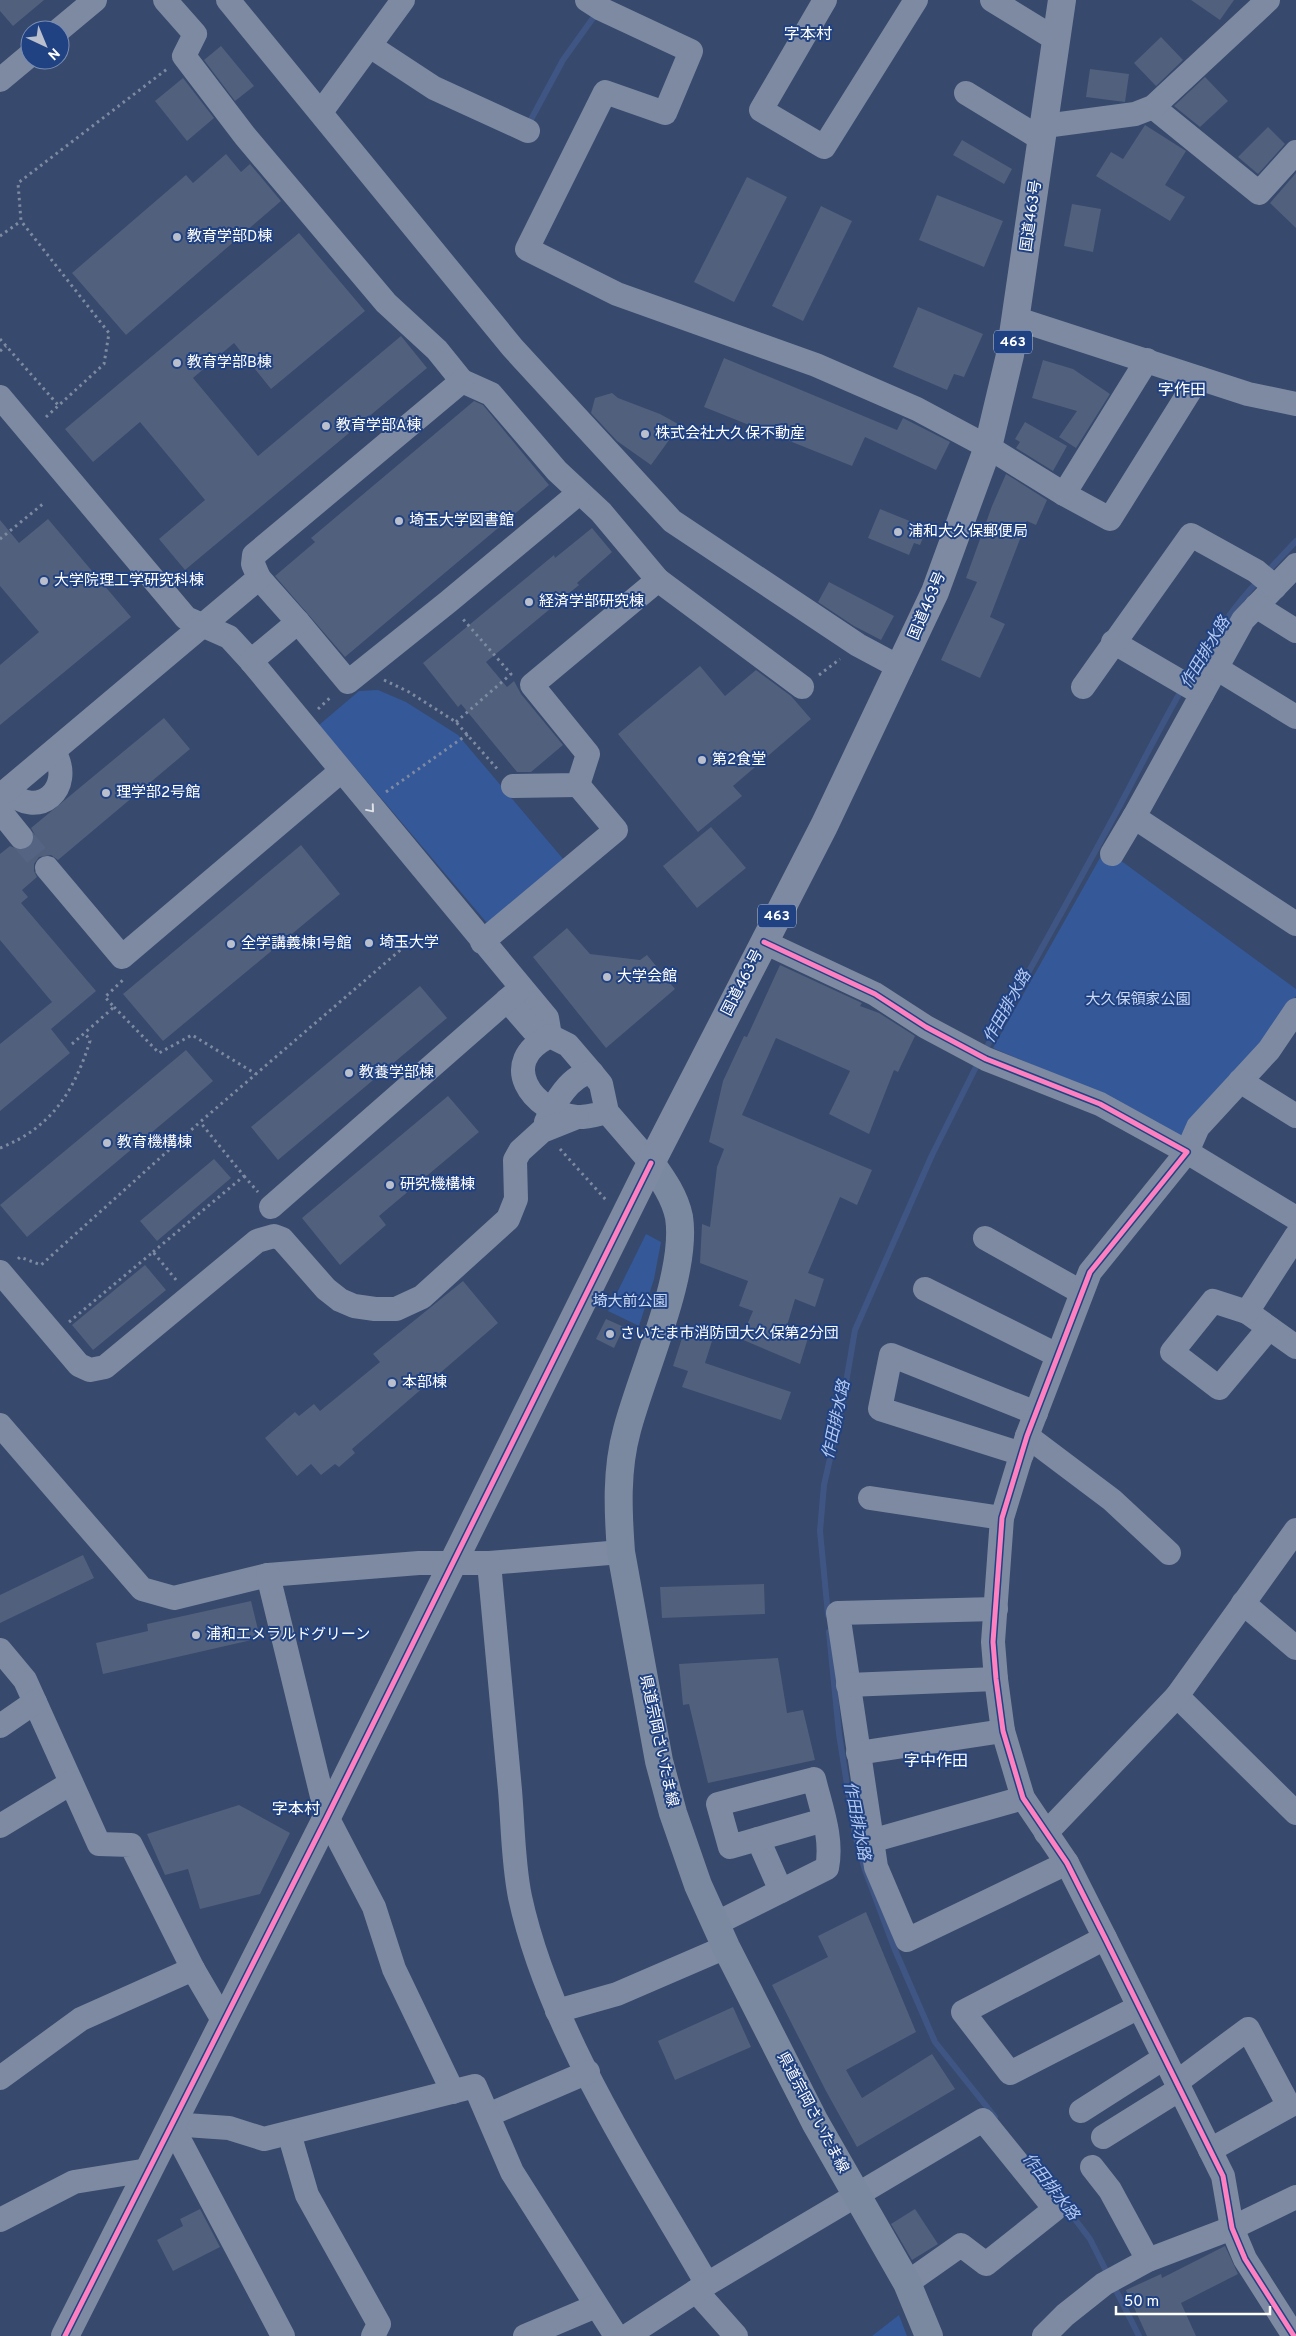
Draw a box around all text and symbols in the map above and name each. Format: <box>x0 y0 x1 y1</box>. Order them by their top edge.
north arrow <box>20 20 70 70</box>
district label: 字本村 <box>784 25 832 45</box>
text: N <box>43 44 63 63</box>
street label: 国道463号 <box>1018 179 1046 253</box>
place label: 教育学部D棟 <box>187 227 272 247</box>
marker: 教育学部D棟 <box>171 231 183 243</box>
road number: 463 <box>994 331 1032 354</box>
place label: 教育学部B棟 <box>187 353 272 373</box>
marker: 教育学部B棟 <box>171 357 183 369</box>
district label: 字作田 <box>1158 381 1206 401</box>
place label: 教育学部A棟 <box>336 416 421 436</box>
marker: 教育学部A棟 <box>320 420 332 432</box>
place label: 株式会社大久保不動産 <box>655 425 805 444</box>
marker: 株式会社大久保不動産 <box>639 428 651 440</box>
place label: 埼玉大学図書館 <box>409 512 514 531</box>
marker: 埼玉大学図書館 <box>393 515 405 527</box>
place label: 浦和大久保郵便局 <box>908 522 1028 542</box>
marker: 浦和大久保郵便局 <box>892 526 904 538</box>
street label: 国道463号 <box>905 569 951 643</box>
place label: 大学院理工学研究科棟 <box>54 571 204 591</box>
marker: 大学院理工学研究科棟 <box>38 575 50 587</box>
place label: 経済学部研究棟 <box>539 592 644 612</box>
marker: 経済学部研究棟 <box>523 596 535 608</box>
water label: 作田排水路 <box>1177 612 1236 692</box>
place label: 第2食堂 <box>712 751 766 770</box>
marker: 第2食堂 <box>696 754 708 766</box>
place label: 理学部2号館 <box>116 784 200 803</box>
marker: 理学部2号館 <box>100 787 112 799</box>
one-way arrow <box>366 803 374 812</box>
road number: 463 <box>758 904 796 928</box>
place label: 全学講義棟1号館 <box>241 934 352 954</box>
place label: 埼玉大学 <box>379 934 439 953</box>
marker: 埼玉大学 <box>363 937 375 949</box>
marker: 全学講義棟1号館 <box>225 938 237 950</box>
street label: 国道463号 <box>718 946 768 1020</box>
water label: 作田排水路 <box>980 965 1037 1047</box>
place label: 大学会館 <box>617 968 677 987</box>
marker: 大学会館 <box>601 971 613 983</box>
park label: 大久保領家公園 <box>1085 991 1191 1010</box>
place label: 教養学部棟 <box>359 1063 434 1083</box>
marker: 教養学部棟 <box>343 1067 355 1079</box>
place label: 教育機構棟 <box>117 1133 192 1153</box>
marker: 教育機構棟 <box>101 1137 113 1149</box>
place label: 研究機構棟 <box>400 1175 475 1195</box>
marker: 研究機構棟 <box>384 1179 396 1191</box>
park label: 埼大前公園 <box>592 1293 668 1312</box>
place label: さいたま市消防団大久保第2分団 <box>620 1325 839 1344</box>
marker: さいたま市消防団大久保第2分団 <box>604 1328 616 1340</box>
place label: 本部棟 <box>402 1373 447 1393</box>
marker: 本部棟 <box>386 1377 398 1389</box>
water label: 作田排水路 <box>819 1377 856 1461</box>
place label: 浦和エメラルドグリーン <box>206 1625 370 1645</box>
marker: 浦和エメラルドグリーン <box>190 1629 202 1641</box>
street label: 県道宗岡さいたま線 <box>635 1673 681 1809</box>
district label: 字中作田 <box>904 1752 968 1772</box>
water label: 作田排水路 <box>839 1780 874 1864</box>
district label: 字本村 <box>272 1800 320 1820</box>
street label: 県道宗岡さいたま線 <box>772 2049 852 2177</box>
water label: 作田排水路 <box>1017 2149 1084 2226</box>
scale bar <box>1116 2284 1270 2316</box>
text: 50 m <box>1124 2293 1159 2312</box>

